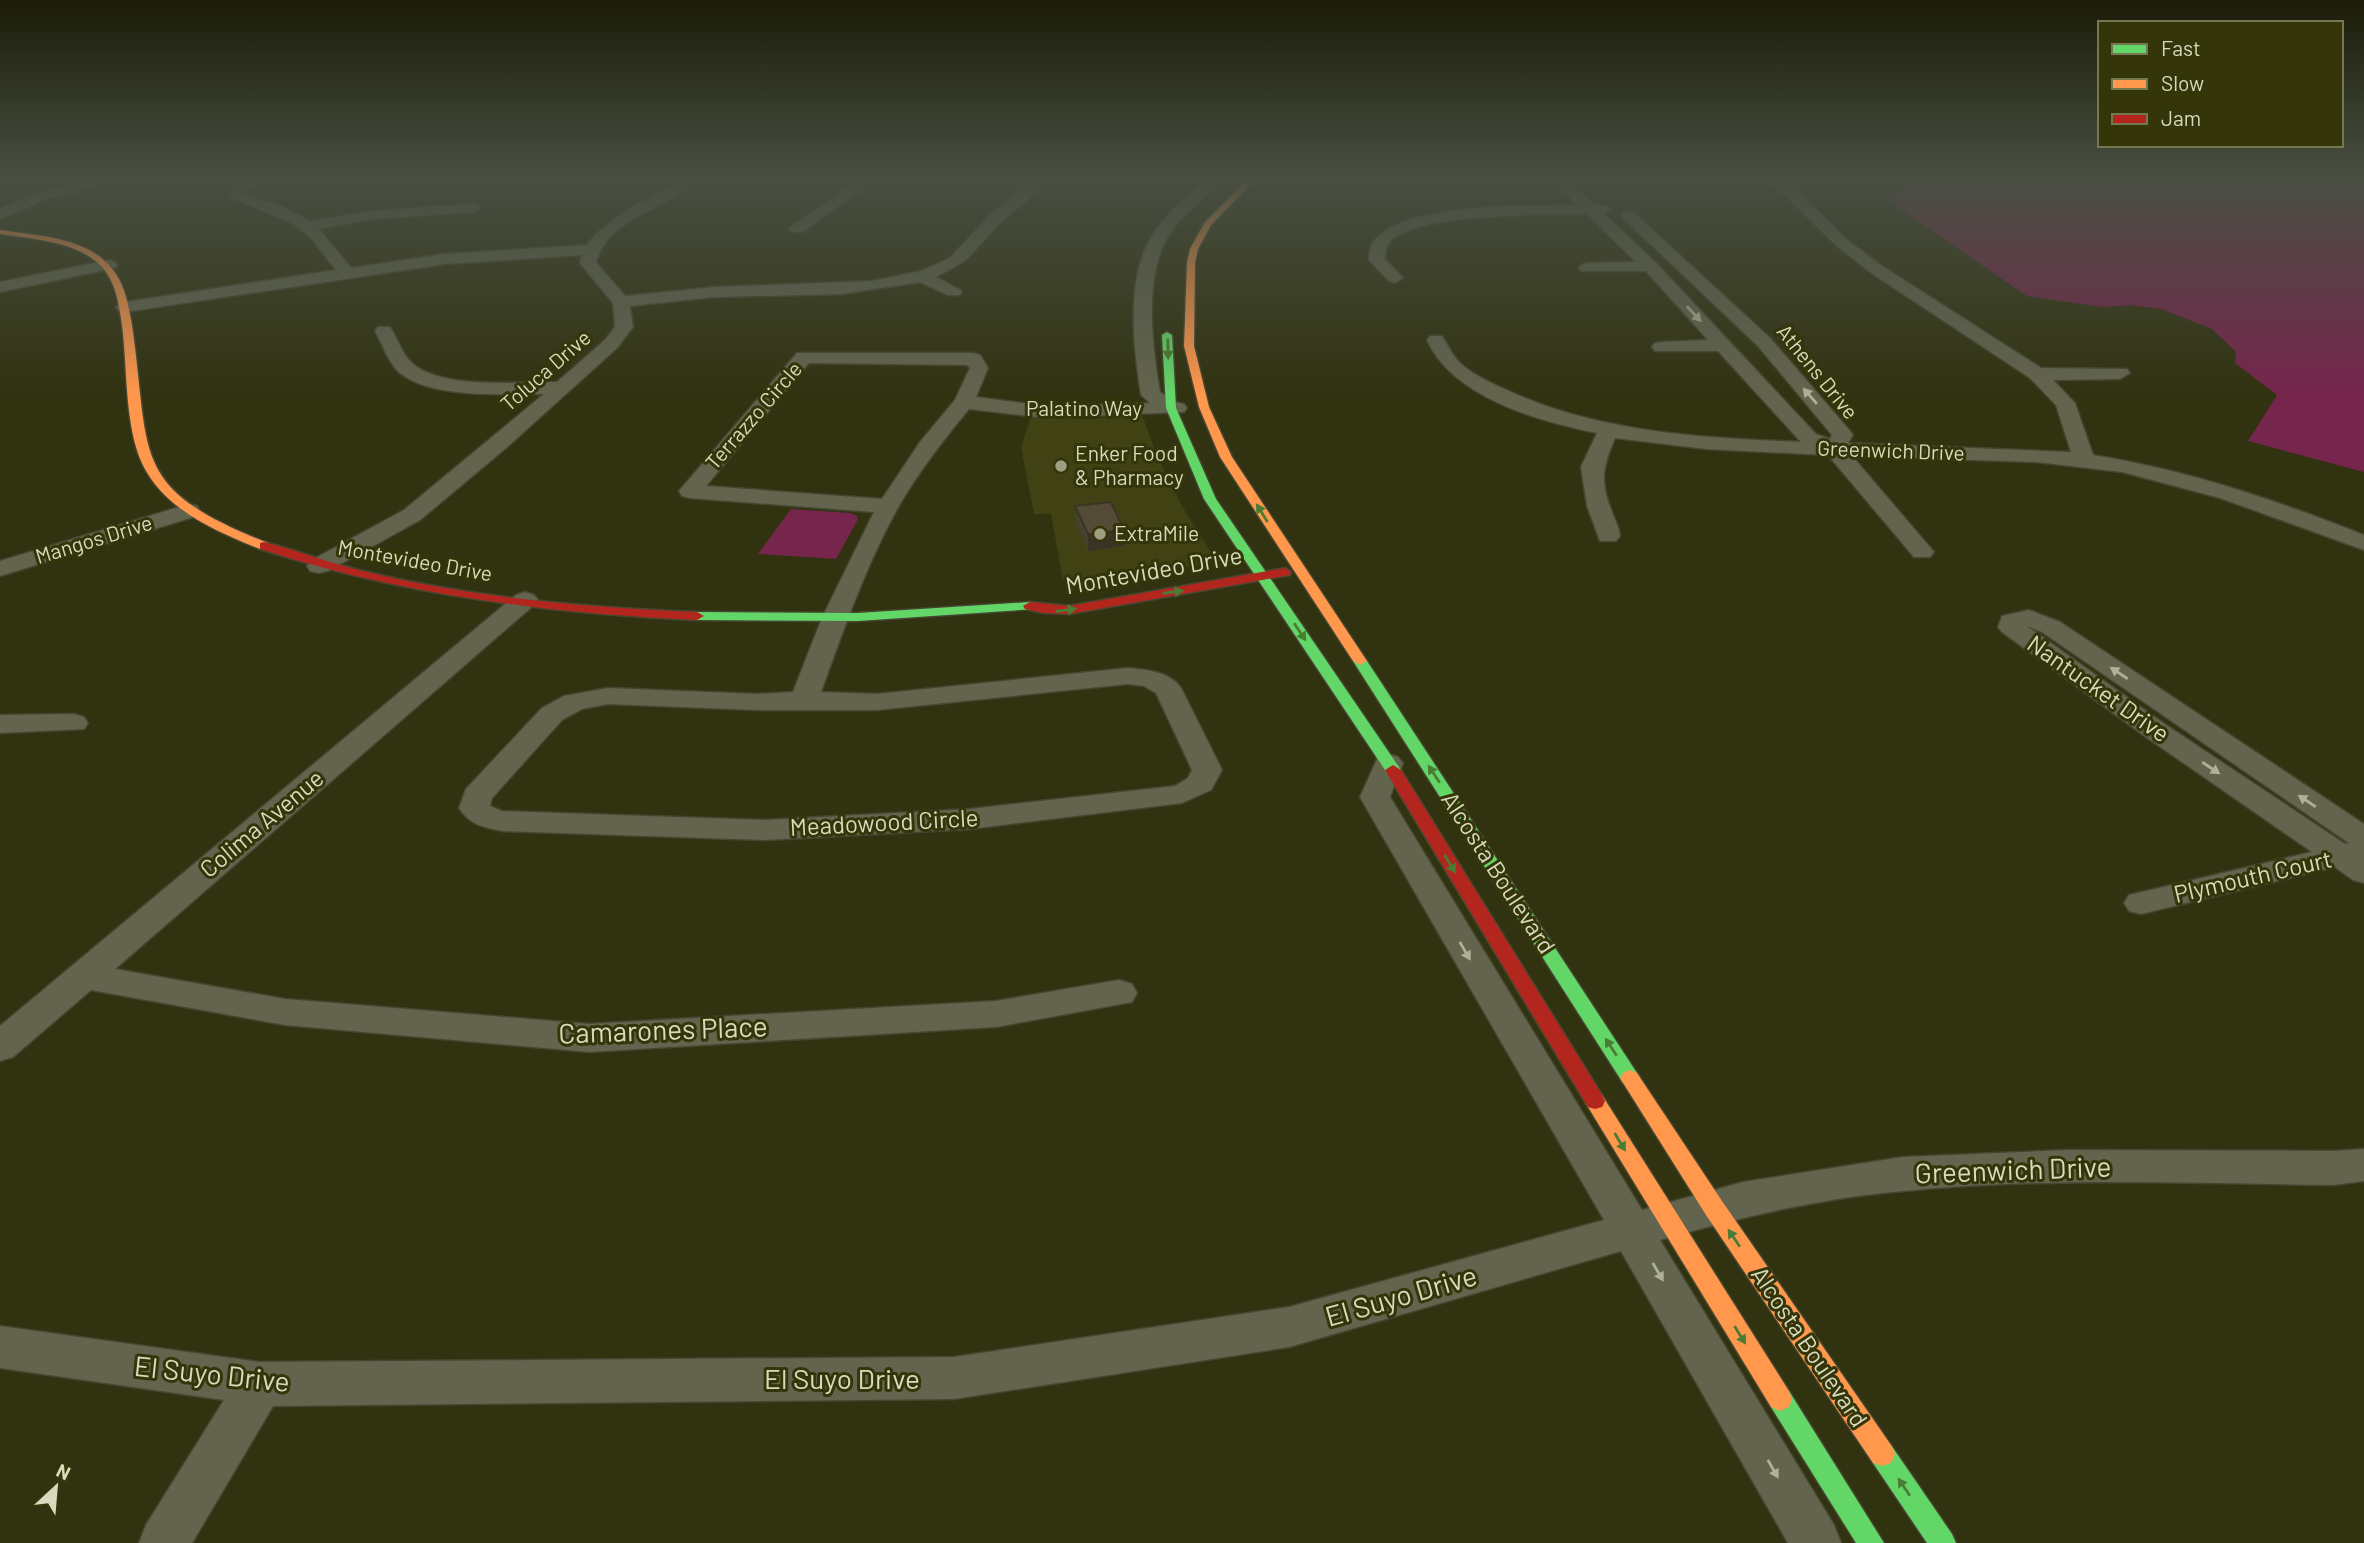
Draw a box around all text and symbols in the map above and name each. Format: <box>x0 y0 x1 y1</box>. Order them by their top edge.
legend <box>2098 21 2343 147</box>
text: Fast <box>2161 35 2201 60</box>
text: Slow <box>2161 70 2204 95</box>
text: Jam <box>2161 105 2201 130</box>
one-way arrow <box>1686 305 1702 322</box>
street label: Athens Drive <box>1772 319 1864 424</box>
street label: Toluca Drive <box>495 324 595 416</box>
one-way arrow <box>1162 338 1173 360</box>
street label: Terrazzo Circle <box>699 356 806 474</box>
one-way arrow <box>1803 387 1818 404</box>
street label: Palatino Way <box>1026 395 1142 420</box>
street label: Greenwich Drive <box>1817 434 1965 465</box>
place label: Enker Food & Pharmacy <box>1075 440 1184 489</box>
marker: Enker Food & Pharmacy <box>1053 458 1069 474</box>
one-way arrow <box>1255 503 1268 522</box>
street label: Mangos Drive <box>32 509 155 568</box>
place label: ExtraMile <box>1114 520 1199 545</box>
marker: ExtraMile <box>1092 526 1108 542</box>
street label: Montevideo Drive <box>336 534 494 585</box>
street label: Montevideo Drive <box>1063 540 1244 599</box>
one-way arrow <box>1163 586 1185 597</box>
one-way arrow <box>1055 605 1077 616</box>
one-way arrow <box>1293 622 1306 641</box>
street label: Nantucket Drive <box>2022 628 2175 747</box>
one-way arrow <box>2110 666 2128 680</box>
one-way arrow <box>2202 761 2220 775</box>
street label: Colima Avenue <box>193 763 329 883</box>
one-way arrow <box>1427 765 1441 783</box>
street label: Alcosta Boulevard <box>1436 786 1562 959</box>
one-way arrow <box>2297 794 2317 807</box>
street label: Meadowood Circle <box>789 802 979 841</box>
street label: Plymouth Court <box>2171 843 2334 908</box>
one-way arrow <box>1443 854 1456 874</box>
one-way arrow <box>1459 941 1471 961</box>
street label: Camarones Place <box>558 1008 768 1050</box>
one-way arrow <box>1605 1037 1618 1057</box>
one-way arrow <box>1613 1132 1626 1151</box>
street label: Greenwich Drive <box>1914 1149 2112 1189</box>
one-way arrow <box>1727 1229 1741 1247</box>
street label: El Suyo Drive <box>1321 1257 1480 1333</box>
street label: Alcosta Boulevard <box>1746 1261 1875 1432</box>
one-way arrow <box>1652 1263 1664 1282</box>
one-way arrow <box>1733 1325 1746 1344</box>
street label: El Suyo Drive <box>133 1348 291 1398</box>
street label: El Suyo Drive <box>764 1361 920 1395</box>
north arrow <box>21 1452 91 1522</box>
text: N <box>53 1458 74 1484</box>
one-way arrow <box>1766 1459 1779 1478</box>
one-way arrow <box>1897 1478 1911 1496</box>

